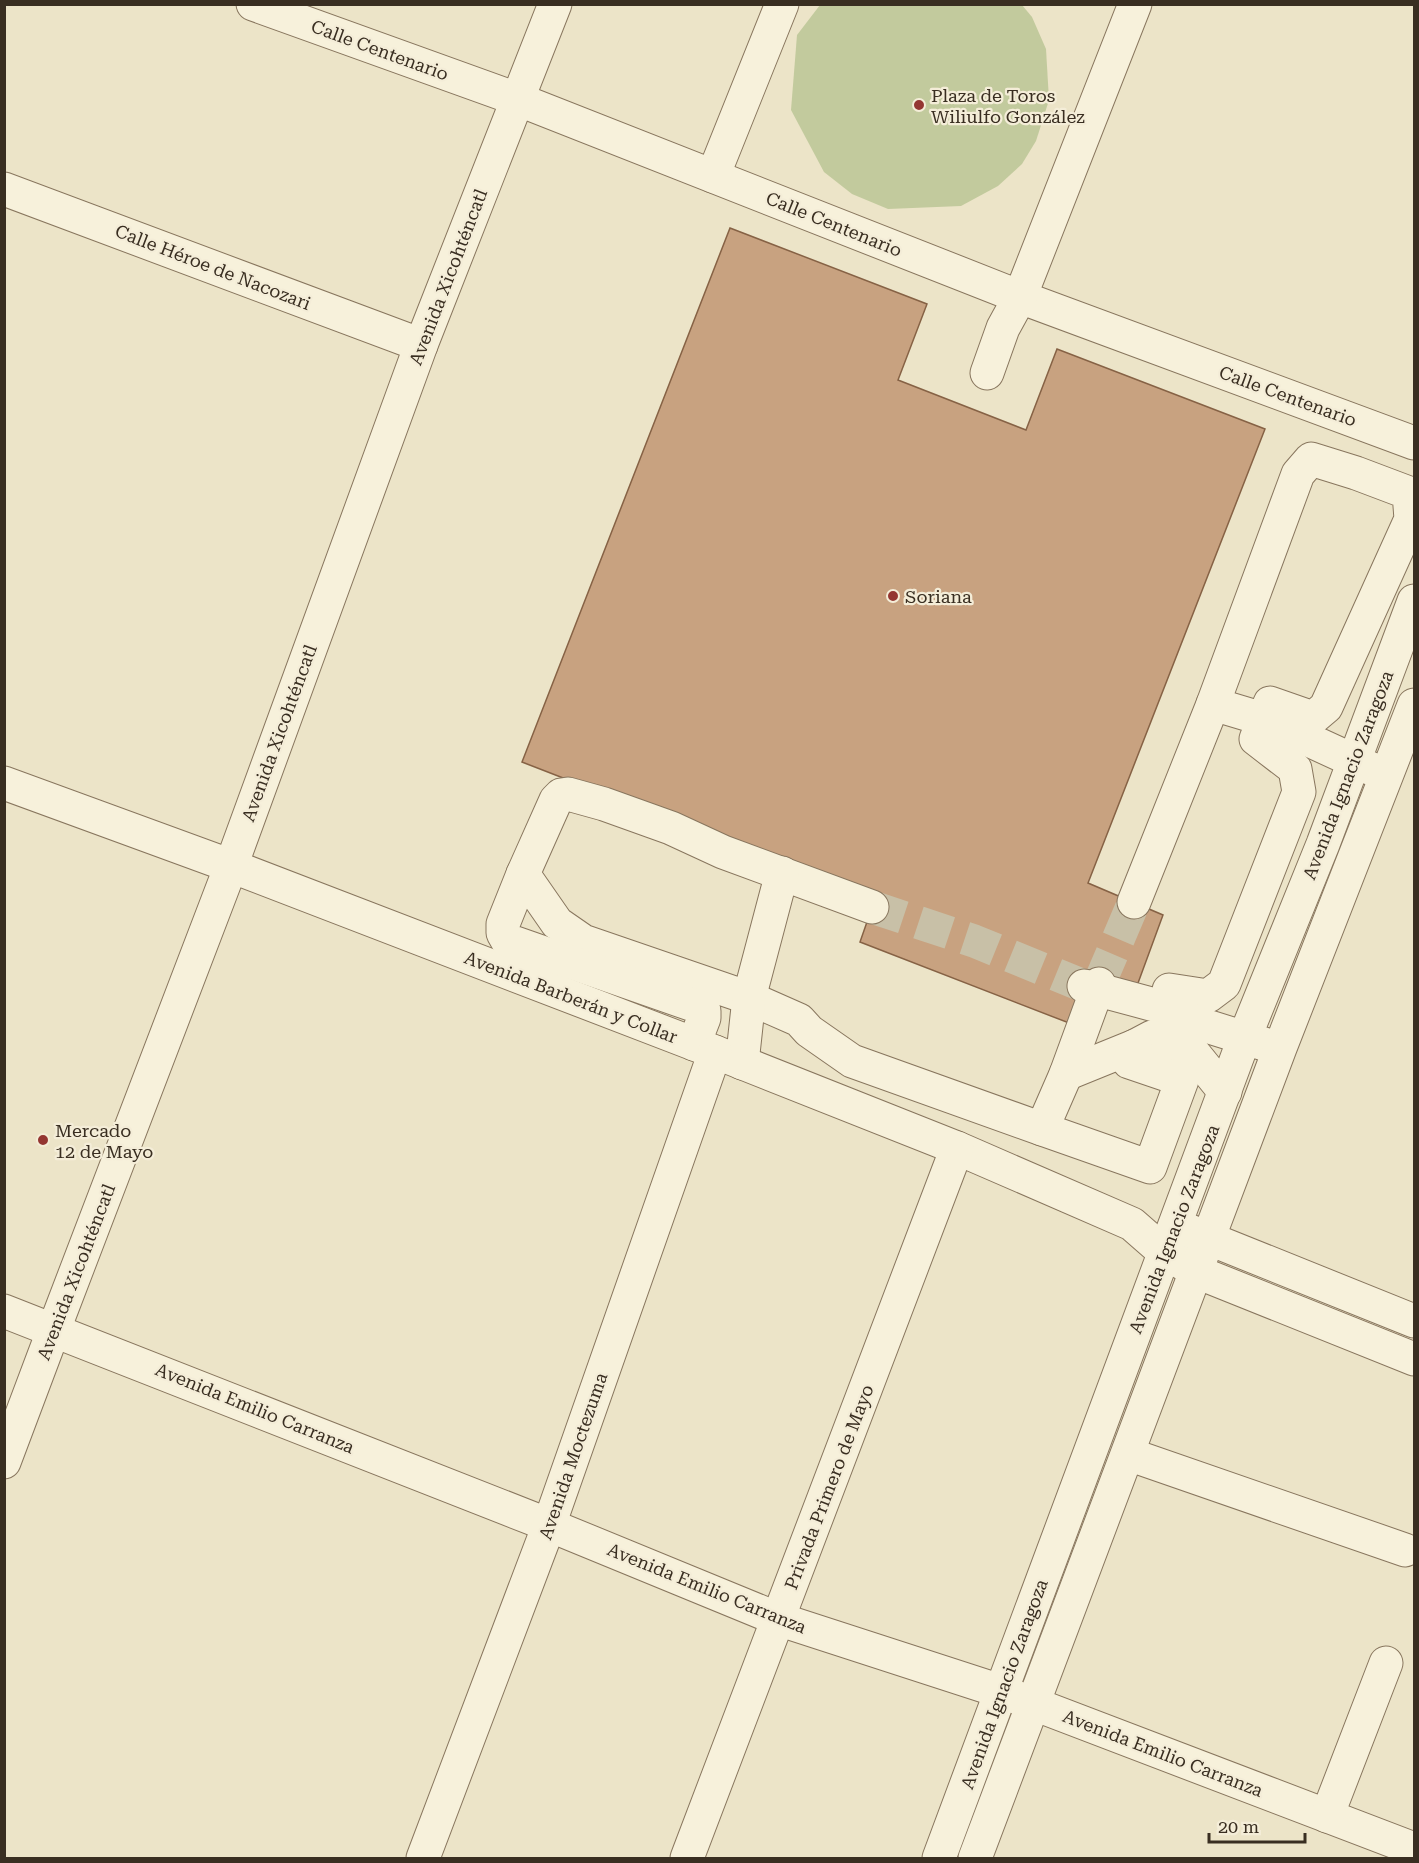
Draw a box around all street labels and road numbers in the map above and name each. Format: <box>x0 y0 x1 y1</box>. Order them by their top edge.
street label: Calle Centenario <box>308 15 452 85</box>
street label: Avenida Xicohténcatl <box>405 186 491 368</box>
street label: Calle Centenario <box>763 187 905 261</box>
street label: Calle Héroe de Nacozari <box>112 220 314 314</box>
street label: Calle Centenario <box>1216 361 1360 431</box>
street label: Avenida Xicohténcatl <box>237 641 321 824</box>
street label: Avenida Ignacio Zaragoza <box>1298 667 1398 882</box>
street label: Avenida Barberán y Collar <box>462 947 680 1047</box>
street label: Avenida Ignacio Zaragoza <box>1124 1121 1224 1336</box>
street label: Avenida Xicohténcatl <box>33 1181 119 1363</box>
street label: Avenida Emilio Carranza <box>152 1358 358 1458</box>
street label: Avenida Moctezuma <box>535 1369 612 1542</box>
street label: Privada Primero de Mayo <box>780 1382 878 1592</box>
street label: Avenida Emilio Carranza <box>604 1538 810 1638</box>
street label: Avenida Ignacio Zaragoza <box>956 1576 1052 1792</box>
street label: Avenida Emilio Carranza <box>1060 1705 1266 1801</box>

